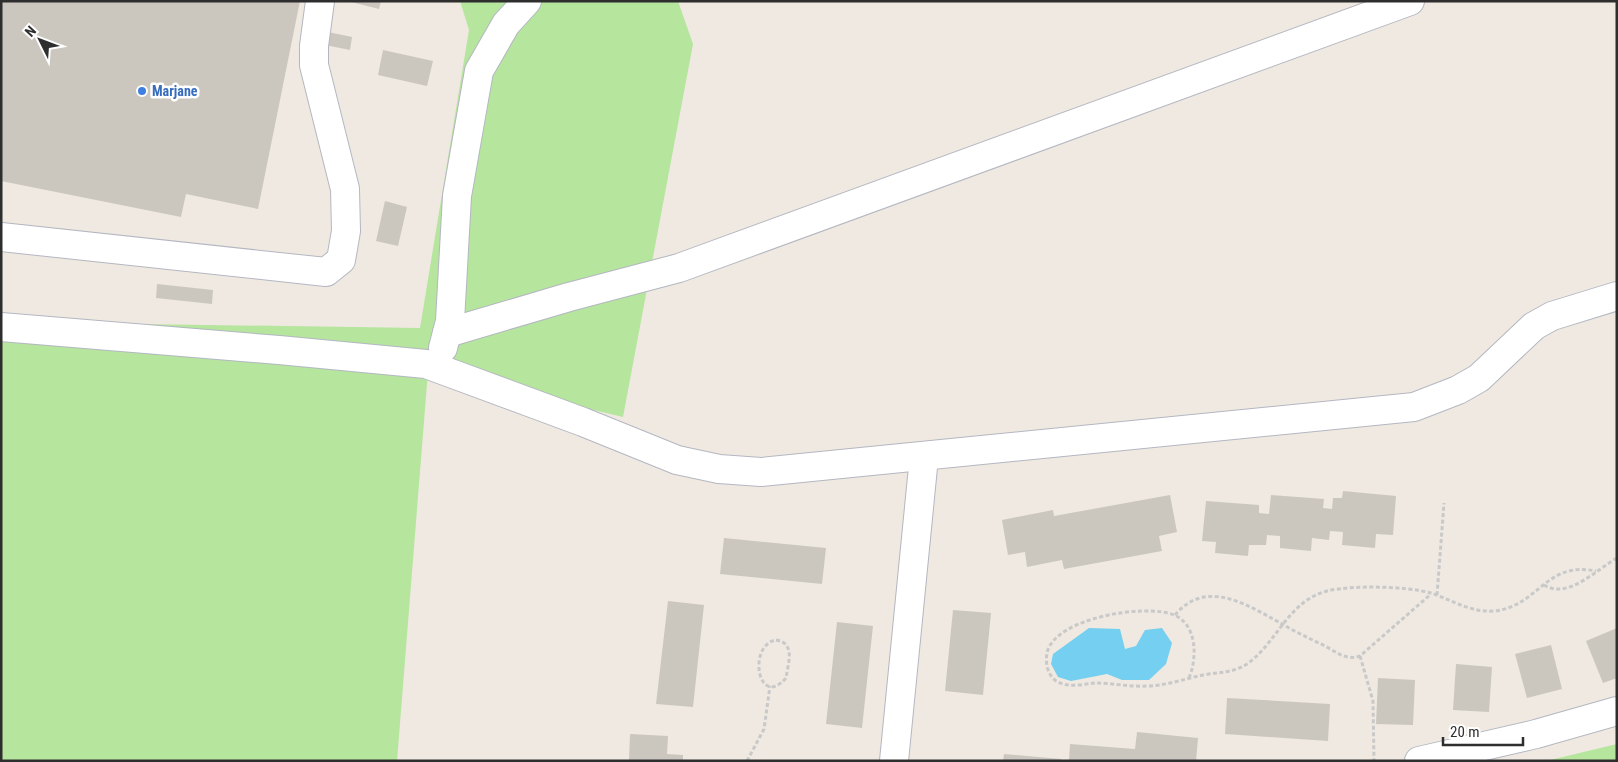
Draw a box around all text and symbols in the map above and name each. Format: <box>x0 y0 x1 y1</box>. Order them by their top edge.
north arrow <box>15 15 65 65</box>
text: N <box>22 23 39 40</box>
place label: Marjane <box>152 83 198 99</box>
marker: Marjane <box>136 85 148 97</box>
scale bar <box>1443 714 1523 746</box>
text: 20 m <box>1450 723 1480 741</box>

